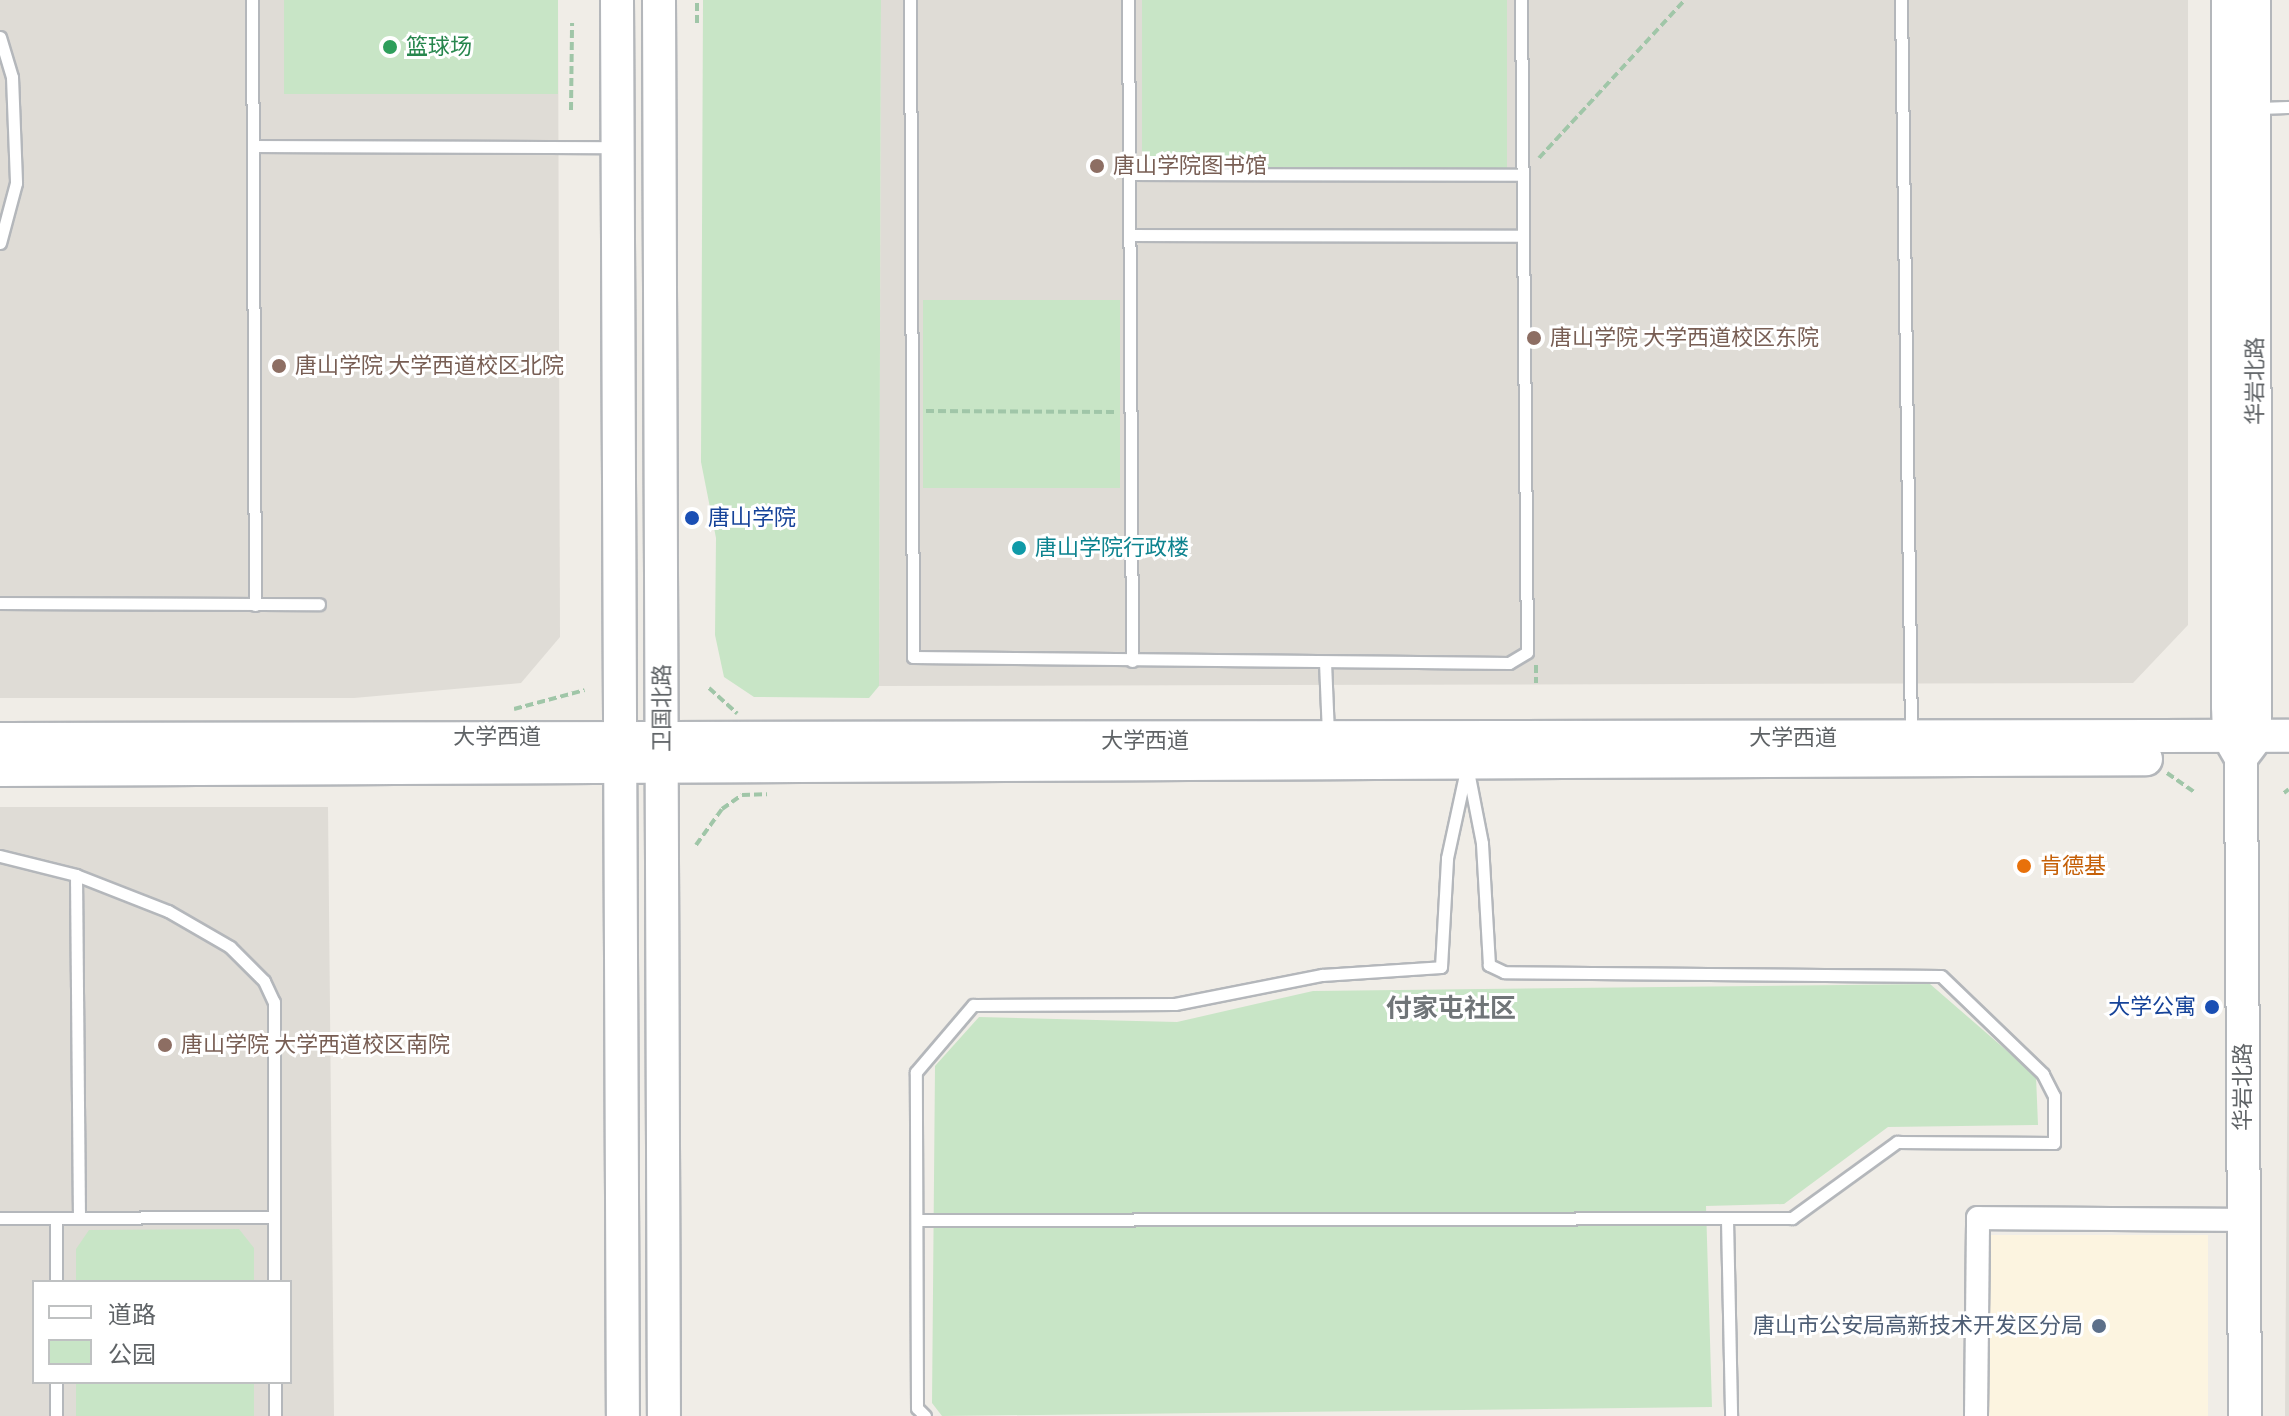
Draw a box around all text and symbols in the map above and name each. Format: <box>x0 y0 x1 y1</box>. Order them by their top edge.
place label: 篮球场 <box>406 34 472 60</box>
marker: 篮球场 <box>381 38 399 56</box>
place label: 唐山学院图书馆 <box>1113 153 1267 179</box>
marker: 唐山学院图书馆 <box>1088 157 1106 175</box>
place label: 唐山学院 大学西道校区东院 <box>1550 325 1819 351</box>
marker: 唐山学院 大学西道校区东院 <box>1525 329 1543 347</box>
street label: 华岩北路 <box>2242 337 2268 425</box>
place label: 唐山学院 大学西道校区北院 <box>295 353 564 379</box>
marker: 唐山学院 大学西道校区北院 <box>270 357 288 375</box>
place label: 唐山学院 <box>708 505 796 531</box>
marker: 唐山学院 <box>683 509 701 527</box>
place label: 唐山学院行政楼 <box>1035 535 1189 561</box>
marker: 唐山学院行政楼 <box>1010 539 1028 557</box>
street label: 卫国北路 <box>649 664 675 752</box>
street label: 大学西道 <box>453 724 541 750</box>
street label: 大学西道 <box>1749 725 1837 751</box>
street label: 大学西道 <box>1101 728 1189 754</box>
place label: 肯德基 <box>2040 853 2106 879</box>
marker: 肯德基 <box>2015 857 2033 875</box>
district label: 付家屯社区 <box>1386 993 1516 1025</box>
place label: 大学公寓 <box>2108 994 2196 1020</box>
marker: 大学公寓 <box>2203 998 2221 1016</box>
place label: 唐山学院 大学西道校区南院 <box>181 1032 450 1058</box>
marker: 唐山学院 大学西道校区南院 <box>156 1036 174 1054</box>
street label: 华岩北路 <box>2230 1043 2256 1131</box>
legend <box>32 1280 292 1384</box>
text: 道路 <box>108 1300 156 1329</box>
place label: 唐山市公安局高新技术开发区分局 <box>1753 1313 2083 1339</box>
marker: 唐山市公安局高新技术开发区分局 <box>2090 1317 2108 1335</box>
text: 公园 <box>108 1340 156 1369</box>

